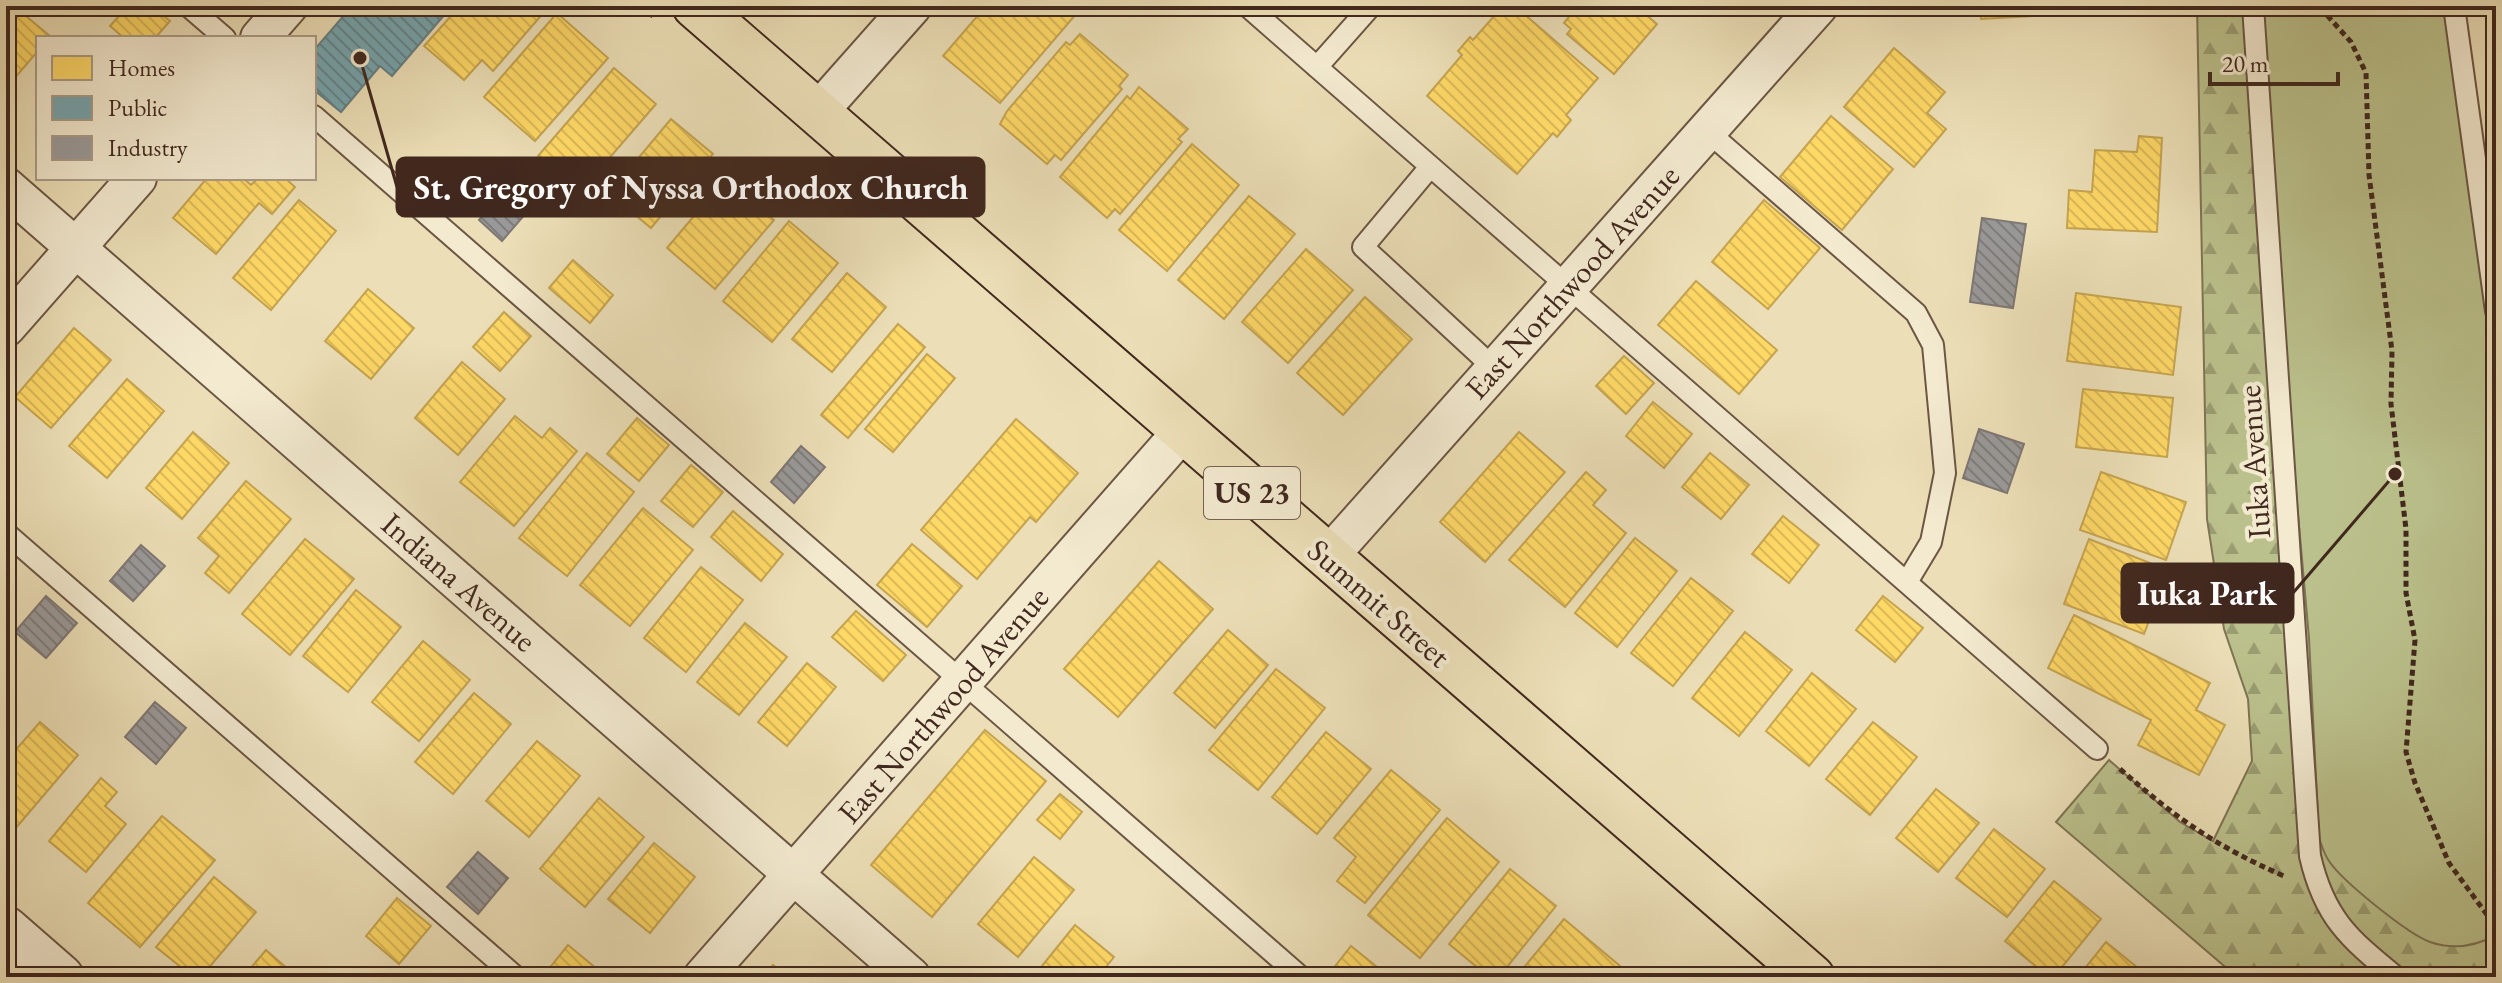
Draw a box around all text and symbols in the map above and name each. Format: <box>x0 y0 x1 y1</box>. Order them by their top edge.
legend <box>36 36 316 180</box>
scale bar <box>2210 36 2338 86</box>
text: 20 m <box>2222 48 2269 79</box>
text: Homes <box>108 52 175 83</box>
text: Public <box>108 92 167 123</box>
text: Industry <box>108 132 188 163</box>
street label: East Northwood Avenue <box>1455 156 1689 408</box>
callout: St. Gregory of Nyssa Orthodox Church <box>397 158 984 216</box>
text: St. Gregory of Nyssa Orthodox Church <box>413 165 969 209</box>
street label: Iuka Avenue <box>2228 384 2280 540</box>
road number: US 23 <box>1204 467 1300 519</box>
street label: Indiana Avenue <box>373 503 545 661</box>
street label: Summit Street <box>1299 529 1459 677</box>
callout: Iuka Park <box>2122 564 2293 622</box>
text: Iuka Park <box>2137 571 2277 615</box>
street label: East Northwood Avenue <box>828 577 1058 833</box>

